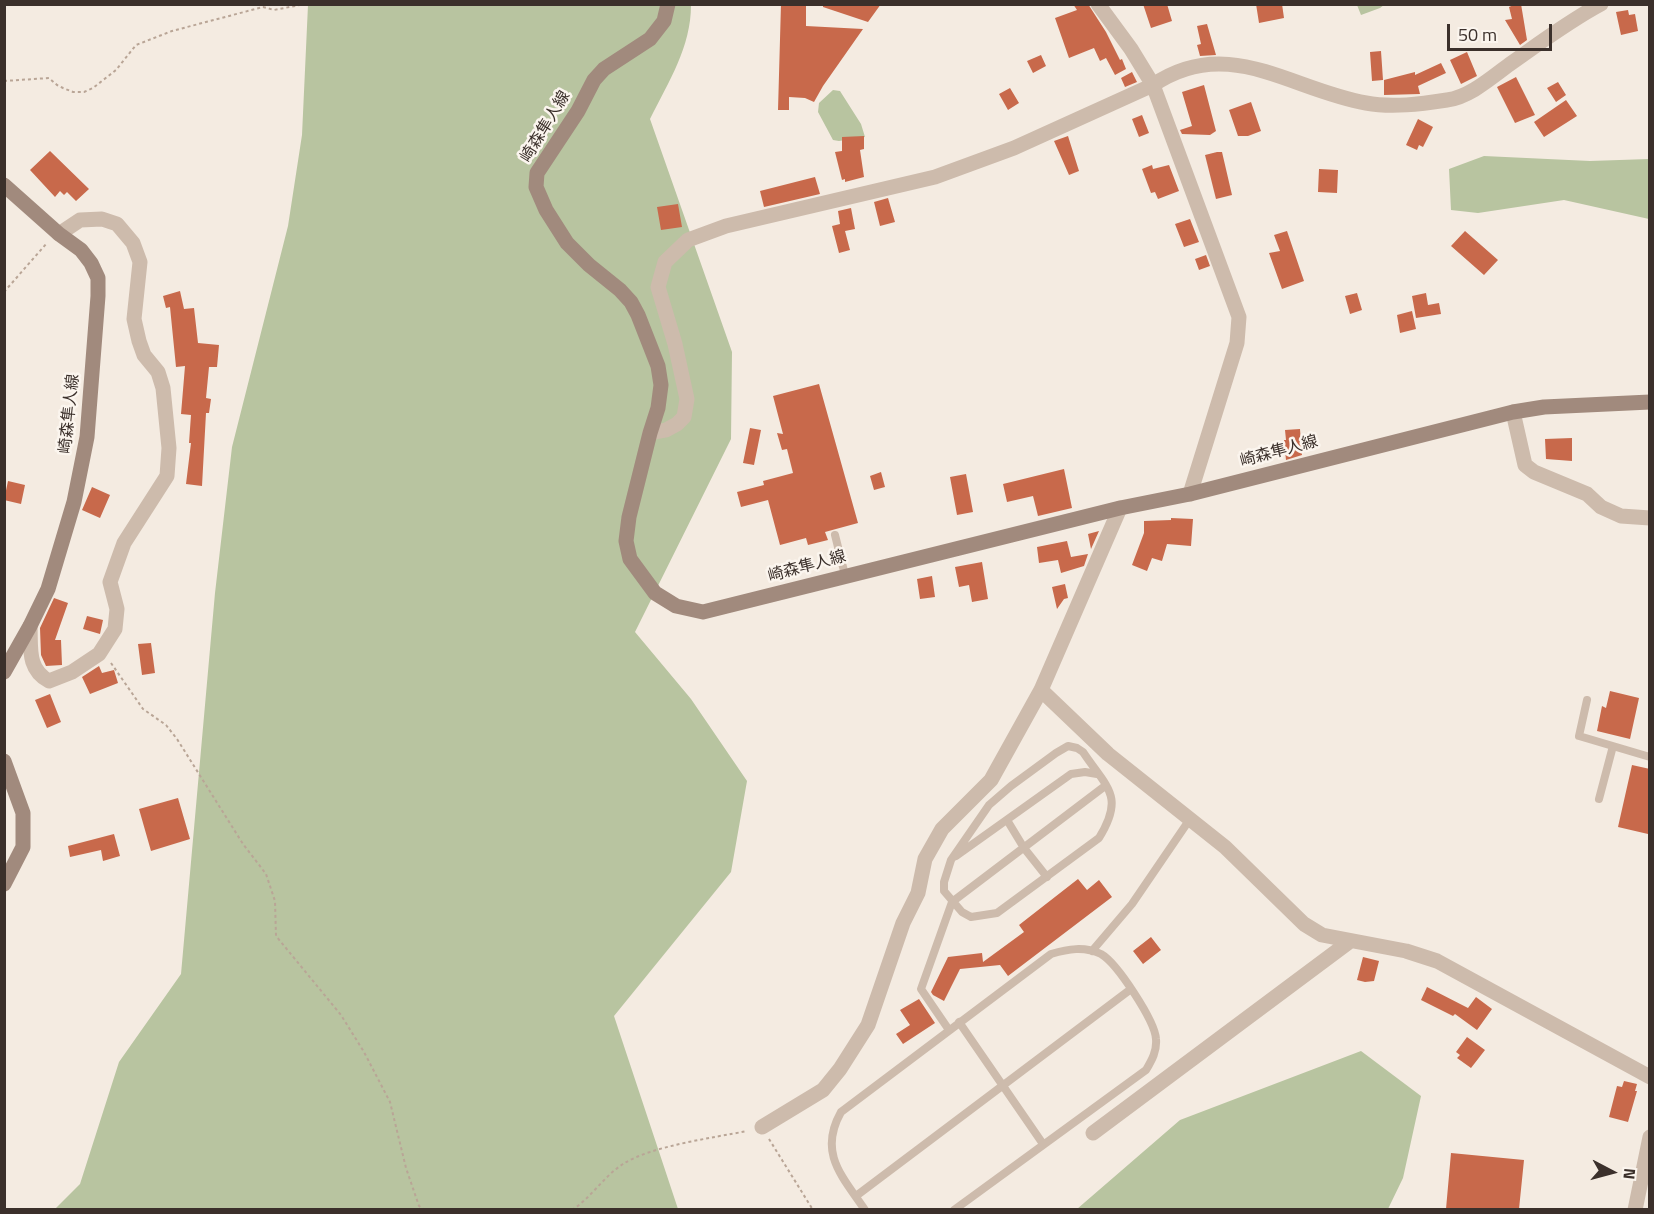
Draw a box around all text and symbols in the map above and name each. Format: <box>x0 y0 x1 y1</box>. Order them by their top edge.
scale bar <box>1450 12 1555 50</box>
text: 50 m <box>1458 21 1497 48</box>
street label: 崎森隼人線 <box>517 88 575 166</box>
street label: 崎森隼人線 <box>56 373 84 455</box>
street label: 崎森隼人線 <box>1238 432 1320 472</box>
street label: 崎森隼人線 <box>766 547 848 587</box>
north arrow <box>1582 1142 1642 1202</box>
text: N <box>1617 1167 1642 1181</box>

